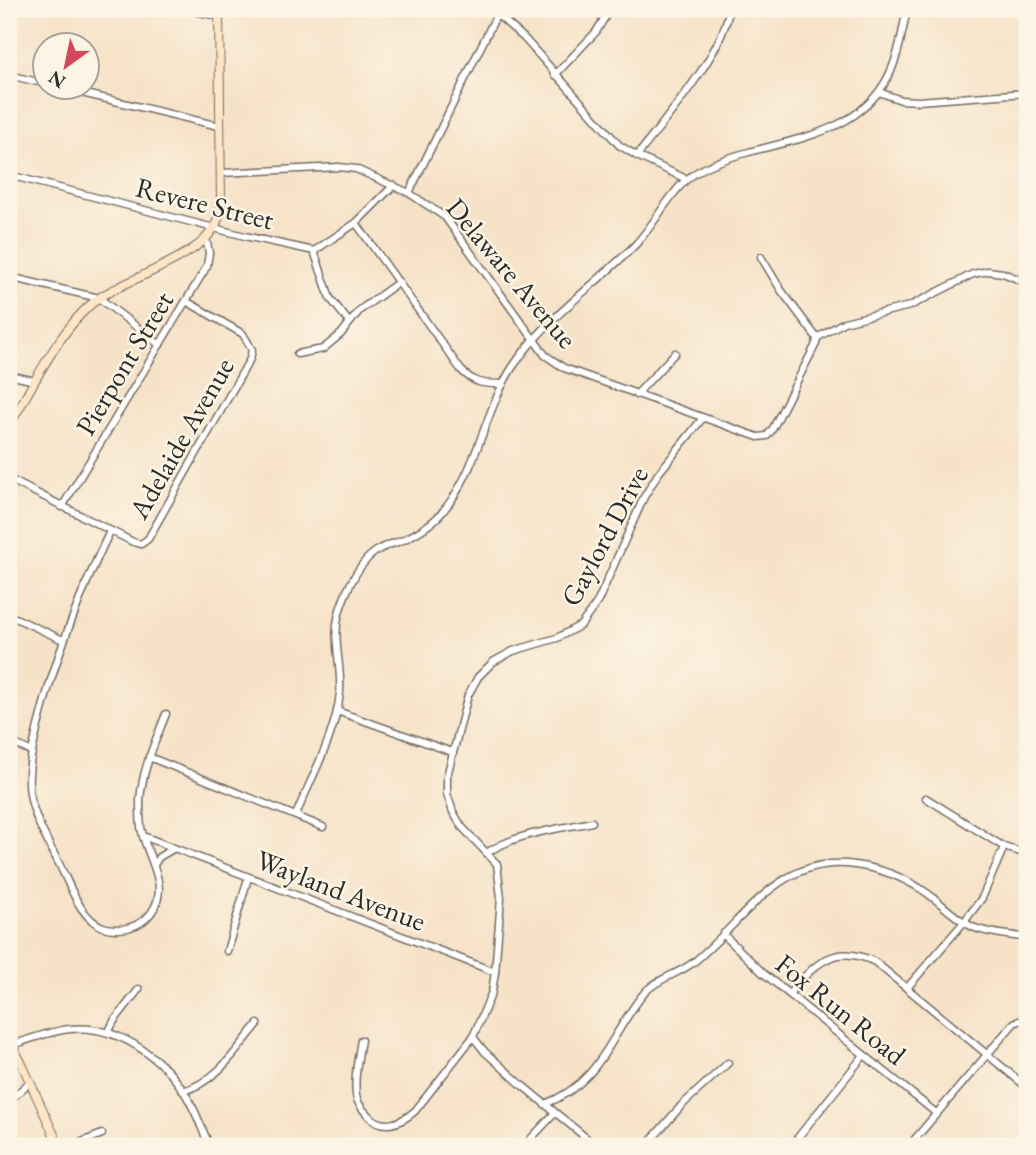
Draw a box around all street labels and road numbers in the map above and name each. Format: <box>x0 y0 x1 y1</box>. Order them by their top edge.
street label: Revere Street <box>132 169 278 238</box>
street label: Delaware Avenue <box>439 190 585 356</box>
street label: Pierpont Street <box>67 284 181 442</box>
street label: Adelaide Avenue <box>120 351 242 526</box>
street label: Gaylord Drive <box>552 460 656 612</box>
street label: Wayland Avenue <box>251 841 431 939</box>
street label: Fox Run Road <box>768 945 914 1073</box>

